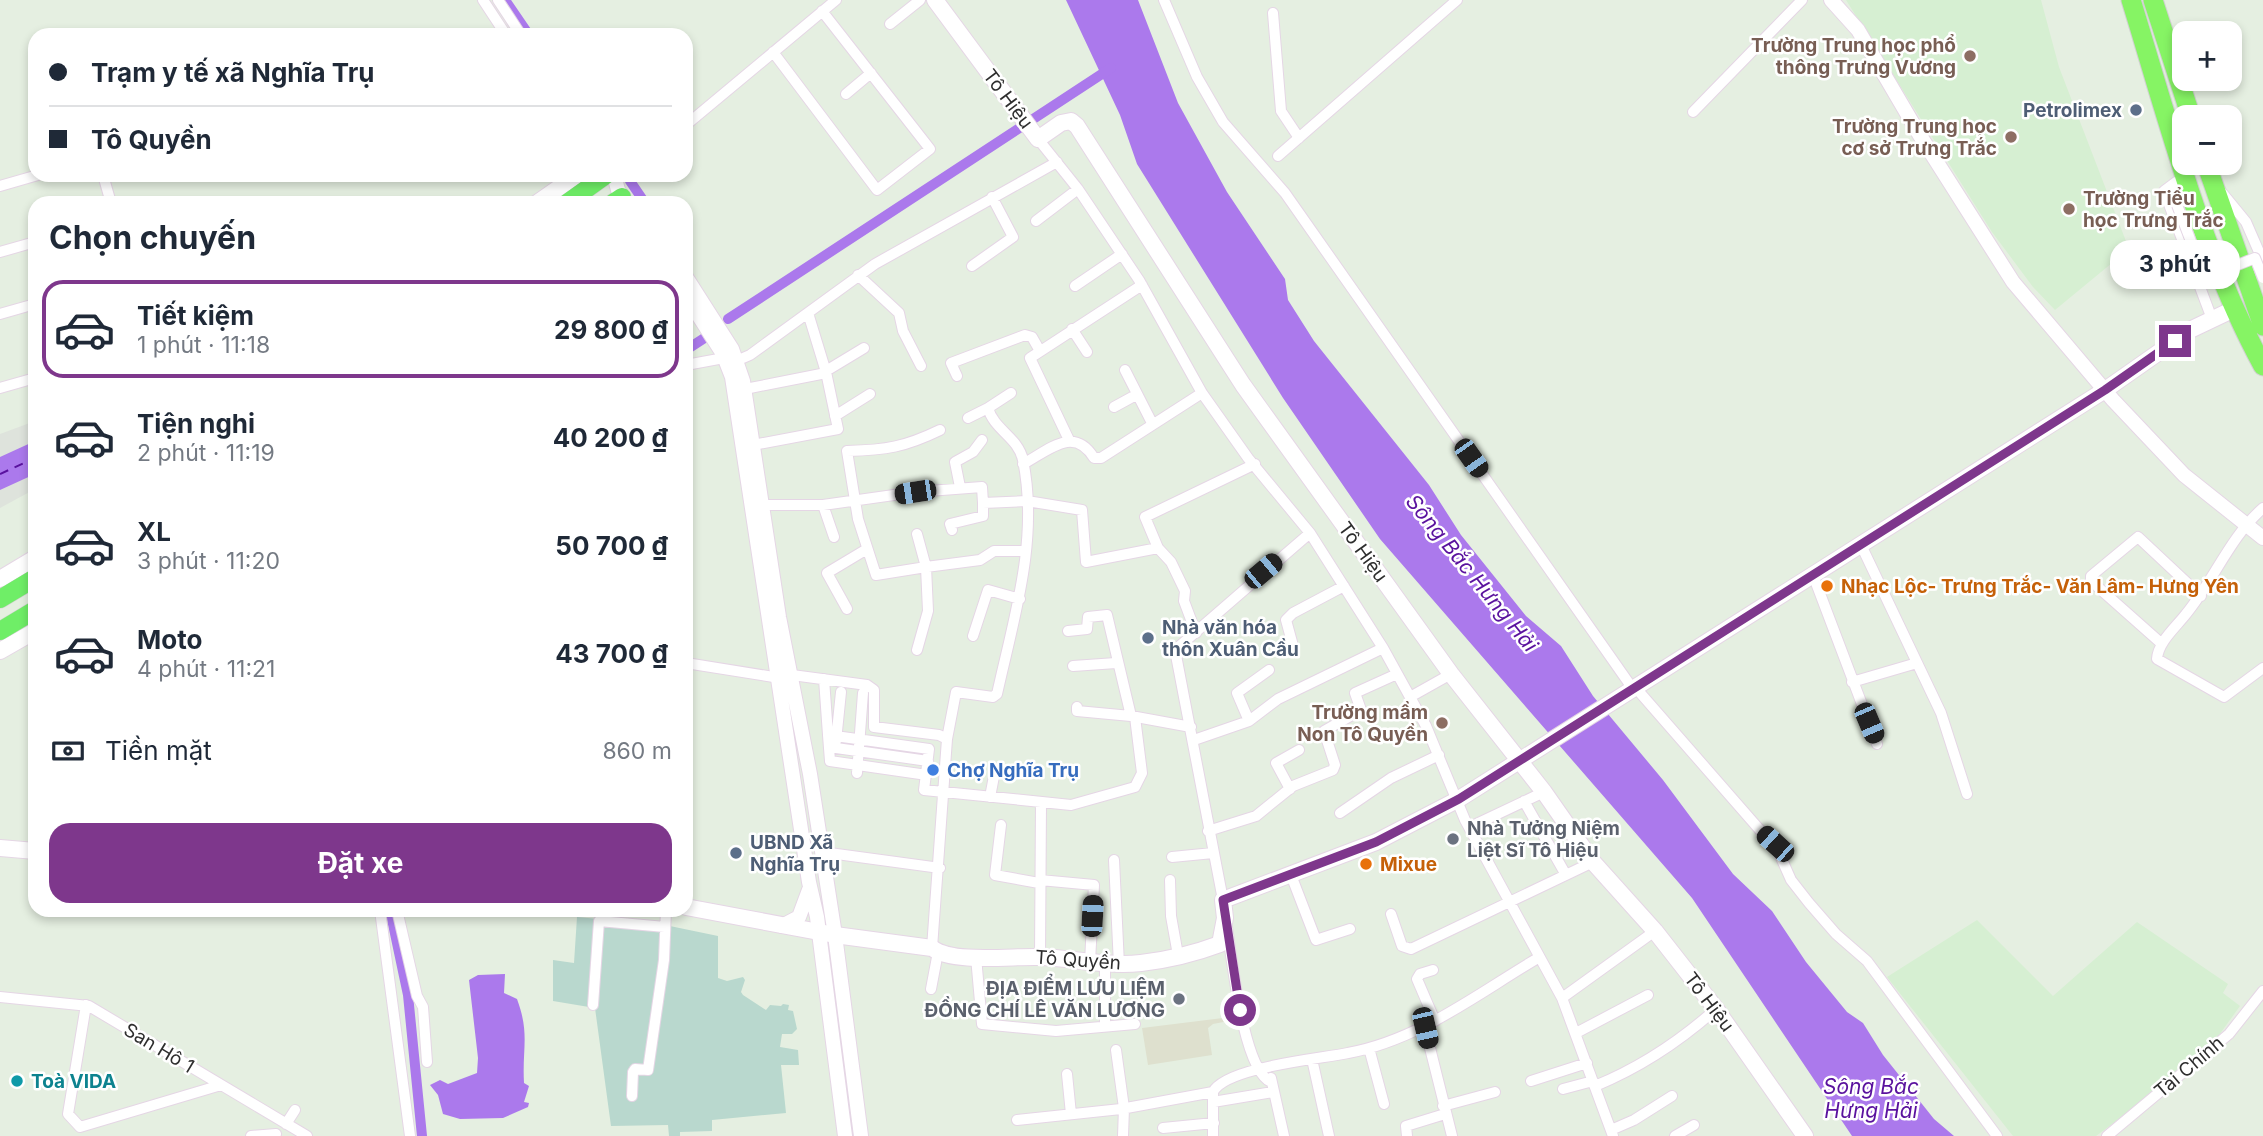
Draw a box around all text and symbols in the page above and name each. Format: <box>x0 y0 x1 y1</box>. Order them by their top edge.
map controls <box>2172 21 2242 175</box>
button: + <box>2172 21 2242 91</box>
place label: Trường Trung học phổ thông Trưng Vương <box>1751 34 1956 79</box>
marker: Trường Trung học phổ thông Trưng Vương <box>1962 48 1978 64</box>
text: Trạm y tế xã Nghĩa Trụ <box>91 57 375 88</box>
street label: Tô Hiệu <box>978 65 1038 133</box>
place label: Petrolimex <box>2023 99 2122 122</box>
marker: Petrolimex <box>2128 102 2144 118</box>
button: − <box>2172 105 2242 175</box>
place label: Trường Trung học cơ sở Trưng Trắc <box>1832 115 1997 160</box>
text: Tô Quyền <box>91 124 212 155</box>
marker: Trường Trung học cơ sở Trưng Trắc <box>2003 129 2019 145</box>
place label: Trường Tiểu học Trưng Trắc <box>2083 187 2224 232</box>
marker: Trường Tiểu học Trưng Trắc <box>2061 201 2077 217</box>
text: Chọn chuyến <box>49 218 256 257</box>
callout: 3 phút <box>2110 240 2240 288</box>
text: 3 phút <box>2139 250 2211 278</box>
icon: car <box>53 298 116 361</box>
text: Tiết kiệm <box>137 300 254 331</box>
text: 29 800 ₫ <box>554 314 668 345</box>
route end <box>2159 325 2191 357</box>
text: 1 phút · 11:18 <box>137 331 270 359</box>
icon: car <box>53 406 116 469</box>
text: Tiện nghi <box>137 408 255 439</box>
text: 40 200 ₫ <box>553 422 668 453</box>
car <box>1451 435 1492 481</box>
text: 2 phút · 11:19 <box>137 439 275 467</box>
car <box>893 478 938 506</box>
water label: Sông Bắc Hưng Hải <box>1401 489 1544 657</box>
icon: car <box>53 514 116 577</box>
text: XL <box>137 516 171 547</box>
street label: Tô Hiệu <box>1334 518 1392 586</box>
text: 50 700 ₫ <box>555 530 668 561</box>
text: 3 phút · 11:20 <box>137 547 280 575</box>
car <box>1241 549 1286 593</box>
place label: Nhạc Lộc- Trưng Trắc- Văn Lâm- Hưng Yên <box>1841 575 2239 598</box>
marker: Nhạc Lộc- Trưng Trắc- Văn Lâm- Hưng Yên <box>1819 578 1835 594</box>
place label: Nhà văn hóa thôn Xuân Cầu <box>1162 616 1299 661</box>
icon: car <box>53 622 116 685</box>
text: Moto <box>137 624 202 655</box>
marker: Nhà văn hóa thôn Xuân Cầu <box>1140 630 1156 646</box>
text: 43 700 ₫ <box>555 638 668 669</box>
text: 4 phút · 11:21 <box>137 655 275 683</box>
car <box>1852 700 1887 746</box>
place label: Trường mầm Non Tô Quyền <box>1297 701 1428 746</box>
marker: Trường mầm Non Tô Quyền <box>1434 715 1450 731</box>
icon: cash <box>49 732 87 770</box>
text: Tiền mặt <box>105 735 212 766</box>
text: 860 m <box>602 737 672 765</box>
place label: Chợ Nghĩa Trụ <box>947 759 1079 782</box>
marker: Chợ Nghĩa Trụ <box>925 762 941 778</box>
place label: Nhà Tưởng Niệm Liệt Sĩ Tô Hiệu <box>1467 817 1620 862</box>
car <box>1753 822 1798 866</box>
button: Đặt xe <box>49 823 672 903</box>
place label: UBND Xã Nghĩa Trụ <box>750 831 840 876</box>
marker: Nhà Tưởng Niệm Liệt Sĩ Tô Hiệu <box>1445 831 1461 847</box>
marker: UBND Xã Nghĩa Trụ <box>728 845 744 861</box>
place label: Mixue <box>1380 853 1437 876</box>
marker: Mixue <box>1358 856 1374 872</box>
car <box>1081 894 1104 938</box>
street label: Tô Quyền <box>1034 946 1122 974</box>
street label: Tô Hiệu <box>1679 968 1739 1036</box>
place label: ĐỊA ĐIỂM LƯU LIỆM ĐỒNG CHÍ LÊ VĂN LƯƠNG <box>925 973 1165 1022</box>
marker: ĐỊA ĐIỂM LƯU LIỆM ĐỒNG CHÍ LÊ VĂN LƯƠNG <box>1171 991 1187 1007</box>
route start <box>1224 994 1256 1026</box>
car <box>1411 1005 1440 1051</box>
street label: San Hô 1 <box>120 1018 198 1078</box>
street label: Tài Chính <box>2150 1031 2228 1103</box>
place label: Toà VIDA <box>31 1070 116 1093</box>
marker: Toà VIDA <box>9 1073 25 1089</box>
water label: Sông Bắc Hưng Hải <box>1823 1074 1919 1123</box>

